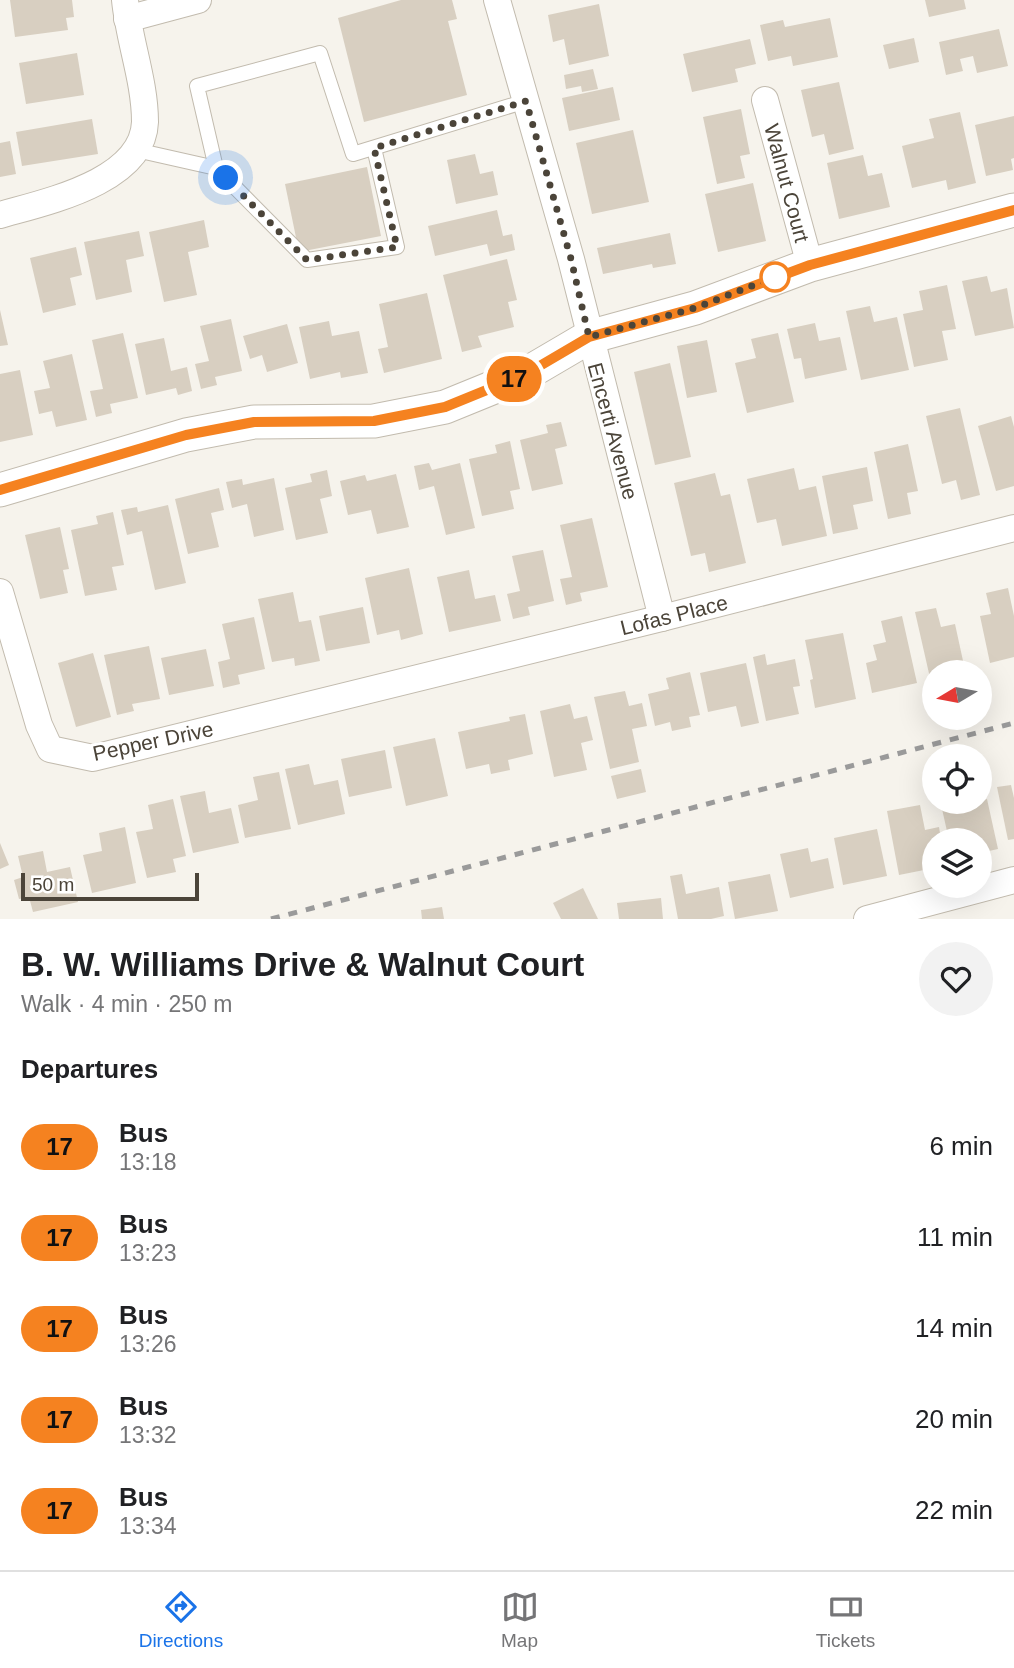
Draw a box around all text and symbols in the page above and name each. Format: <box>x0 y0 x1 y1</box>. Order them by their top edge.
street label: Walnut Court <box>760 121 814 245</box>
your location <box>208 160 243 195</box>
unlabelled marker <box>760 262 790 292</box>
line badge: 17 <box>482 356 546 402</box>
street label: Encerti Avenue <box>584 360 642 502</box>
text: 17 <box>501 365 527 392</box>
street label: Lofas Place <box>618 591 730 639</box>
north arrow <box>922 660 992 730</box>
map controls <box>922 660 992 898</box>
street label: Pepper Drive <box>91 717 215 765</box>
button: locate <box>922 744 992 814</box>
button: layers <box>922 828 992 898</box>
scale bar <box>21 870 200 902</box>
text: 50 m <box>32 874 74 895</box>
button: heart <box>919 942 993 1016</box>
text: B. W. Williams Drive & Walnut Court <box>21 946 584 983</box>
text: Walk · 4 min · 250 m <box>21 991 232 1017</box>
text: Departures <box>21 1054 158 1084</box>
text: Bus <box>119 1118 168 1148</box>
text: 6 min <box>929 1131 993 1161</box>
text: 17 <box>46 1133 73 1160</box>
text: 13:18 <box>119 1149 177 1175</box>
text: Bus <box>119 1209 168 1239</box>
text: 11 min <box>917 1222 993 1252</box>
text: 17 <box>46 1224 73 1251</box>
text: 13:23 <box>119 1240 177 1266</box>
text: Bus <box>119 1300 168 1330</box>
text: 14 min <box>915 1313 993 1343</box>
text: 17 <box>46 1315 73 1342</box>
text: 13:26 <box>119 1331 177 1357</box>
text: Bus <box>119 1391 168 1421</box>
text: 20 min <box>915 1404 993 1434</box>
text: 17 <box>46 1406 73 1433</box>
text: 13:32 <box>119 1422 177 1448</box>
text: Bus <box>119 1482 168 1512</box>
text: 22 min <box>915 1495 993 1525</box>
text: 17 <box>46 1497 73 1524</box>
text: 13:34 <box>119 1513 177 1539</box>
tab: Directions <box>139 1588 223 1652</box>
tab: Map <box>501 1588 539 1652</box>
tab: Tickets <box>816 1588 875 1652</box>

